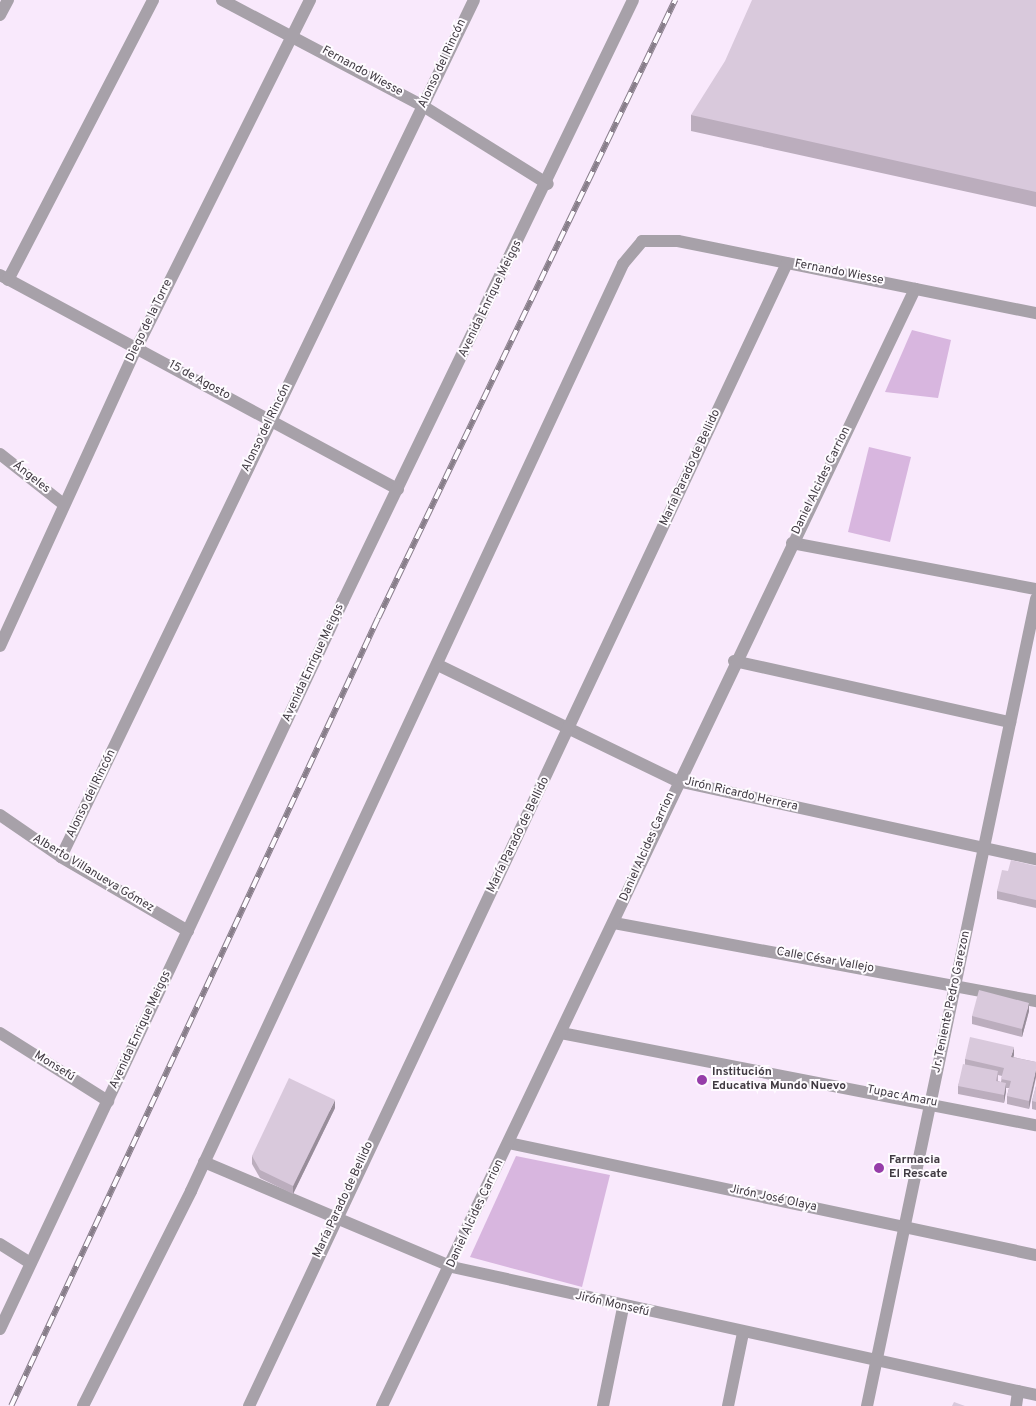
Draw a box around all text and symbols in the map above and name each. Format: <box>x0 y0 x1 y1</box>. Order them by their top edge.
street label: Alonso del Rincón <box>416 17 470 111</box>
street label: Fernando Wiesse <box>319 44 405 100</box>
street label: Avenida Enrique Meiggs <box>456 238 526 360</box>
street label: Fernando Wiesse <box>793 257 885 289</box>
street label: Diego de la Torre <box>124 277 176 365</box>
street label: 15 de Agosto <box>165 358 233 404</box>
street label: Alonso del Rincón <box>239 382 295 474</box>
street label: María Parado de Bellido <box>658 407 724 529</box>
street label: Daniel Alcides Carrion <box>790 425 854 537</box>
street label: Ángeles <box>9 459 53 497</box>
street label: Avenida Enrique Meiggs <box>280 602 348 724</box>
street label: Alonso del Rincón <box>64 748 120 840</box>
street label: María Parado de Bellido <box>485 775 553 895</box>
street label: Jirón Ricardo Herrera <box>683 775 799 815</box>
street label: Daniel Alcides Carrion <box>617 790 679 904</box>
street label: Alberto Villanueva Gómez <box>29 832 157 916</box>
street label: Jr. Teniente Pedro Garezon <box>930 930 974 1074</box>
street label: Calle César Vallejo <box>775 945 875 977</box>
street label: Avenida Enrique Meiggs <box>107 969 175 1091</box>
street label: Monsefú <box>31 1049 77 1085</box>
place label: Institución Educativa Mundo Nuevo <box>712 1066 846 1094</box>
marker: Institución Educativa Mundo Nuevo <box>696 1074 708 1086</box>
street label: Tupac Amaru <box>865 1083 939 1111</box>
street label: María Parado de Bellido <box>311 1139 377 1261</box>
place label: Farmacia El Rescate <box>889 1154 948 1182</box>
street label: Daniel Alcides Carrion <box>444 1157 508 1271</box>
marker: Farmacia El Rescate <box>873 1162 885 1174</box>
street label: Jirón José Olaya <box>728 1183 818 1215</box>
street label: Jirón Monsefú <box>574 1289 650 1321</box>

